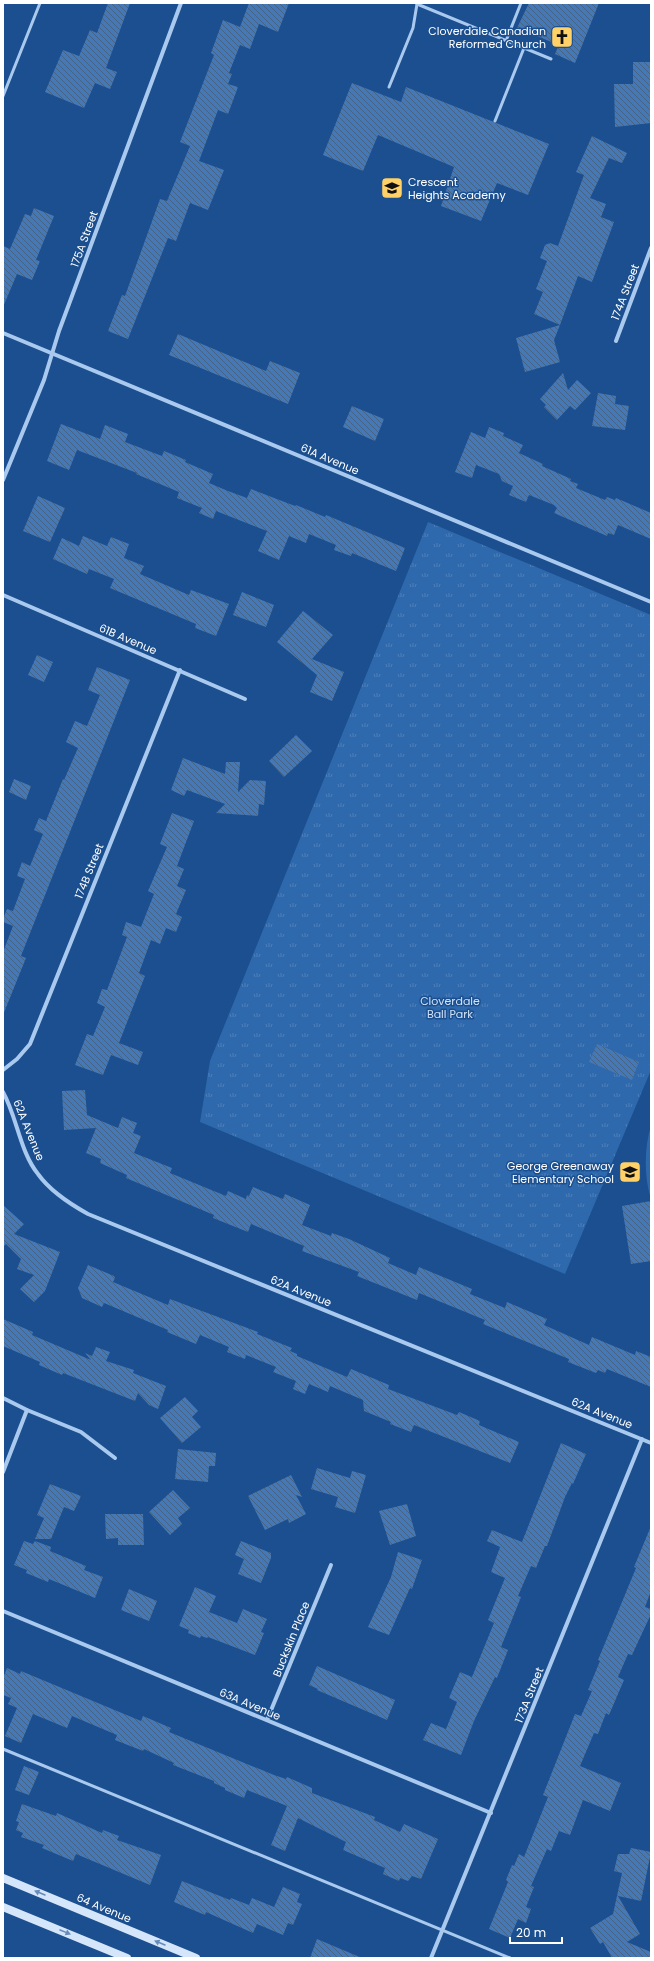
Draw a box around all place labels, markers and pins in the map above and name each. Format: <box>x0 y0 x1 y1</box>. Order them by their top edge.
place label: Cloverdale Canadian Reformed Church <box>428 23 546 52</box>
church icon: Cloverdale Canadian Reformed Church <box>549 24 575 50</box>
place label: Crescent Heights Academy <box>408 174 506 203</box>
school or university icon: Crescent Heights Academy <box>379 175 405 201</box>
place label: George Greenaway Elementary School <box>507 1158 615 1187</box>
school or university icon: George Greenaway Elementary School <box>617 1159 643 1185</box>

